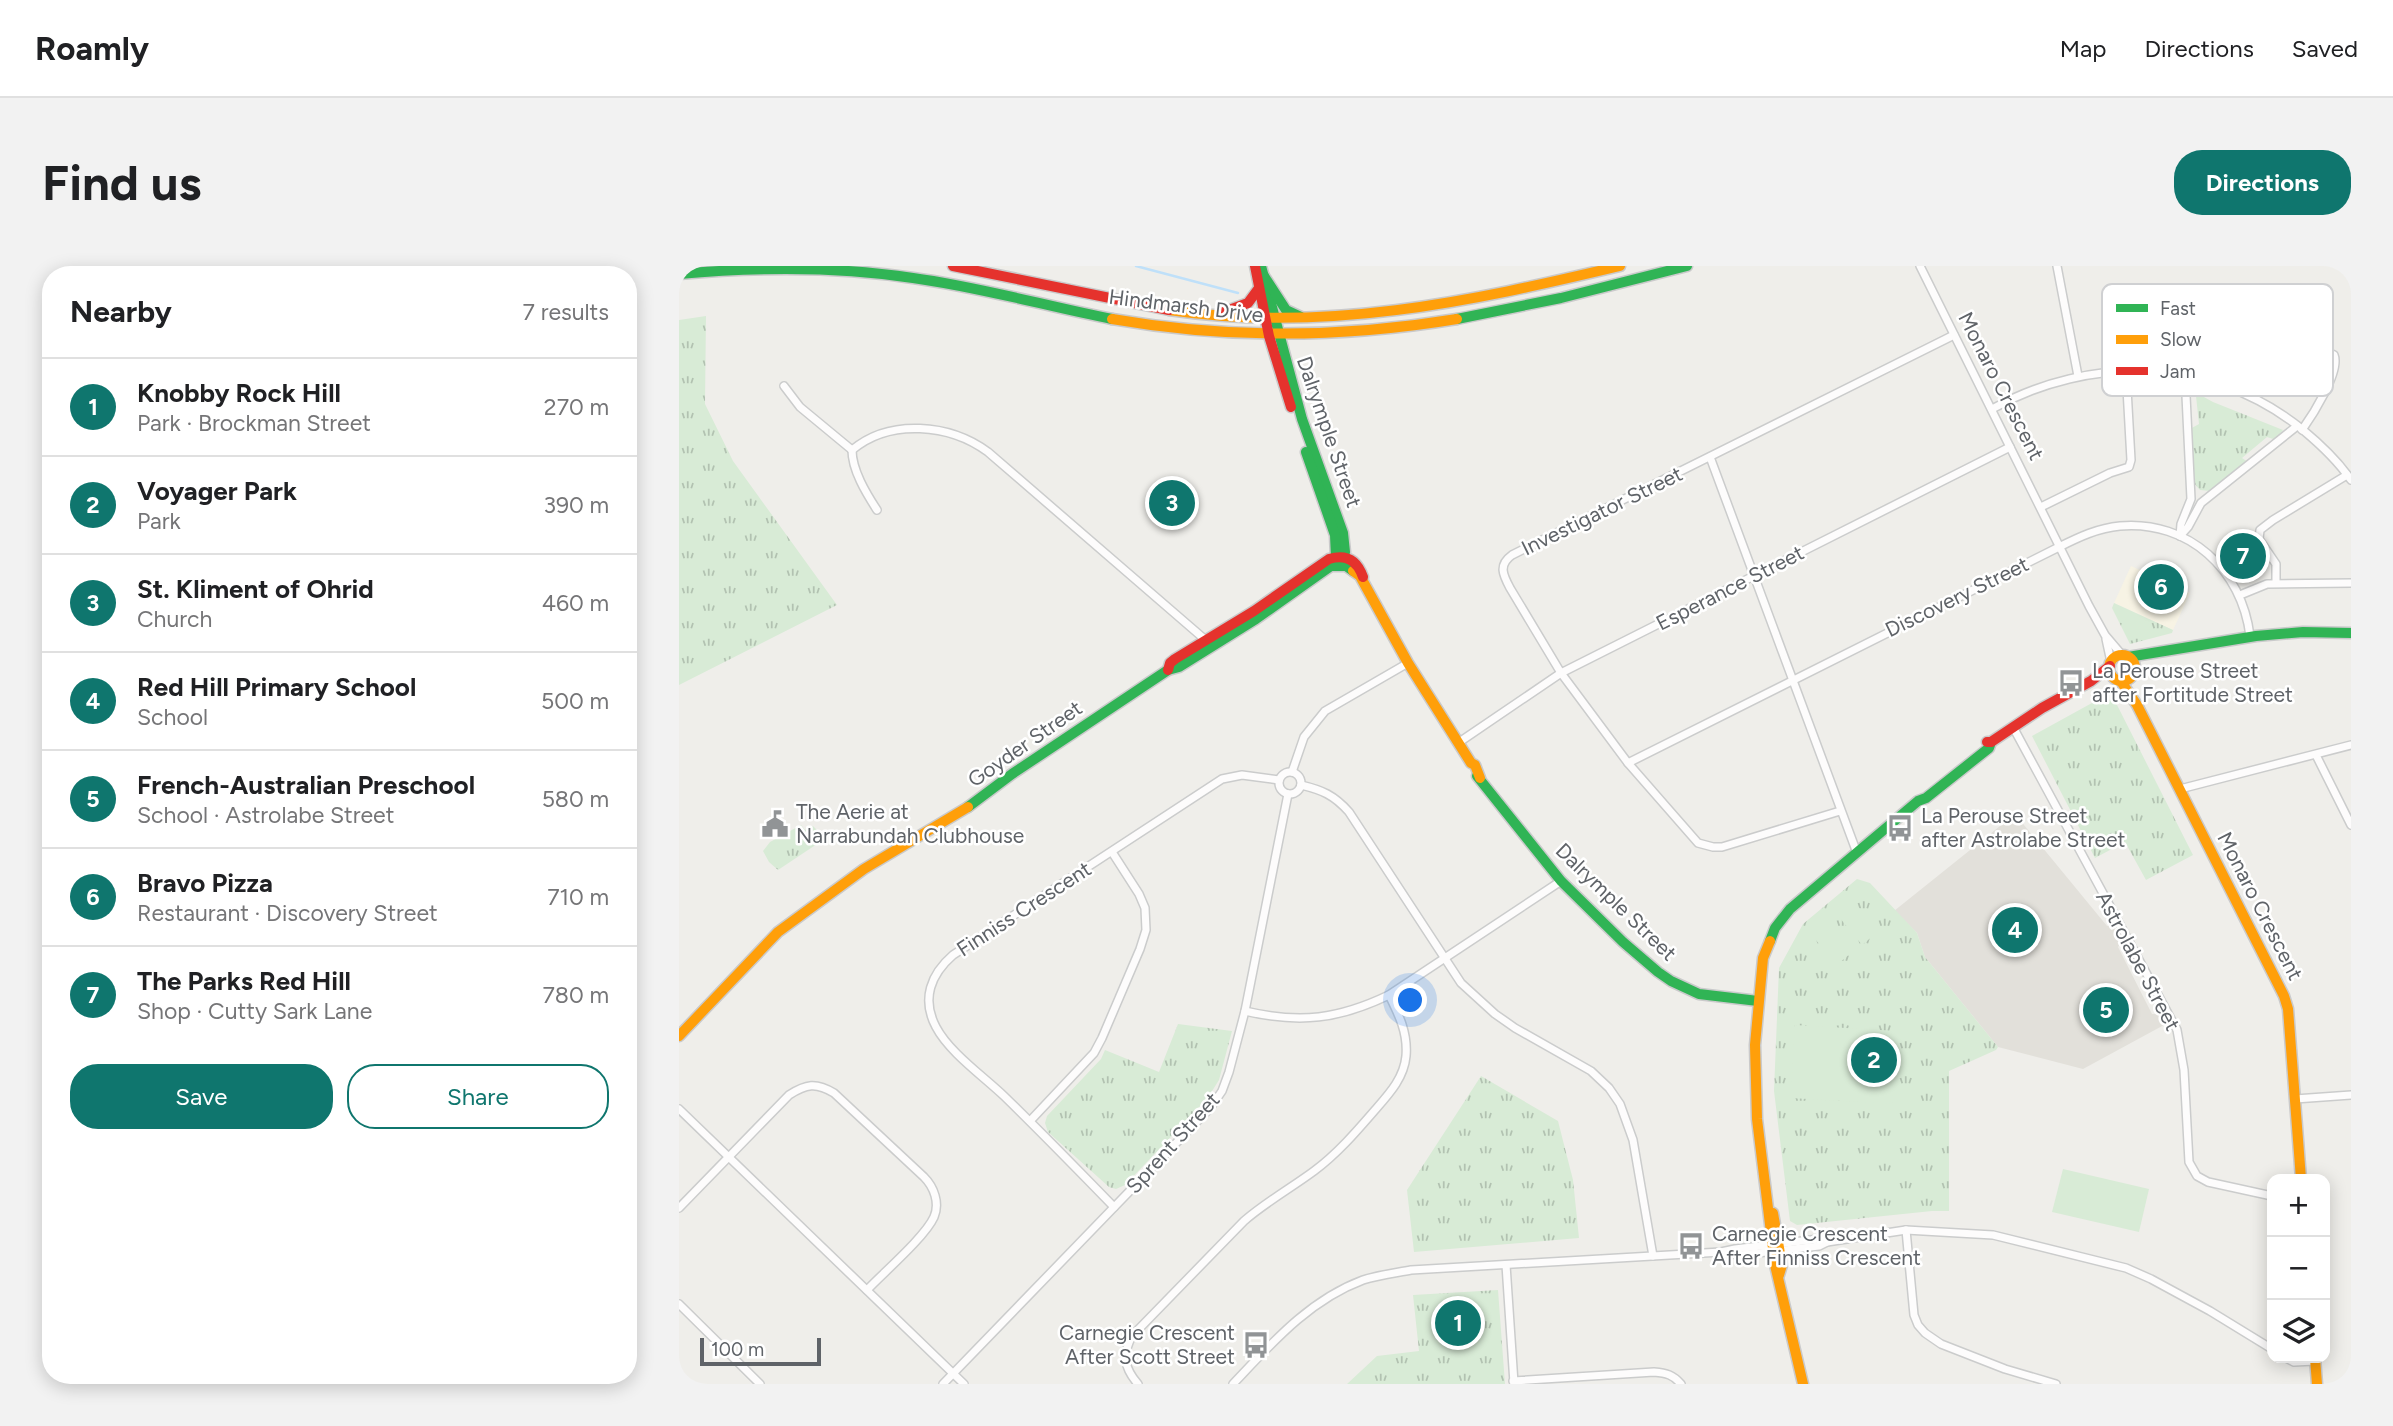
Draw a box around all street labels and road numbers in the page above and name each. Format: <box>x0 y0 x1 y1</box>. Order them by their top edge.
street label: Hindmarsh Drive <box>1107 284 1265 327</box>
street label: Monaro Crescent <box>1953 308 2050 464</box>
street label: Dalrymple Street <box>1292 353 1367 511</box>
street label: Investigator Street <box>1517 461 1686 560</box>
street label: Esperance Street <box>1652 540 1808 636</box>
street label: Discovery Street <box>1881 551 2033 642</box>
street label: Goyder Street <box>963 695 1087 792</box>
street label: Monaro Crescent <box>2212 828 2309 984</box>
street label: Dalrymple Street <box>1551 838 1682 966</box>
street label: Finniss Crescent <box>952 856 1096 961</box>
street label: Astrolabe Street <box>2091 887 2186 1035</box>
street label: Sprent Street <box>1121 1087 1225 1198</box>

